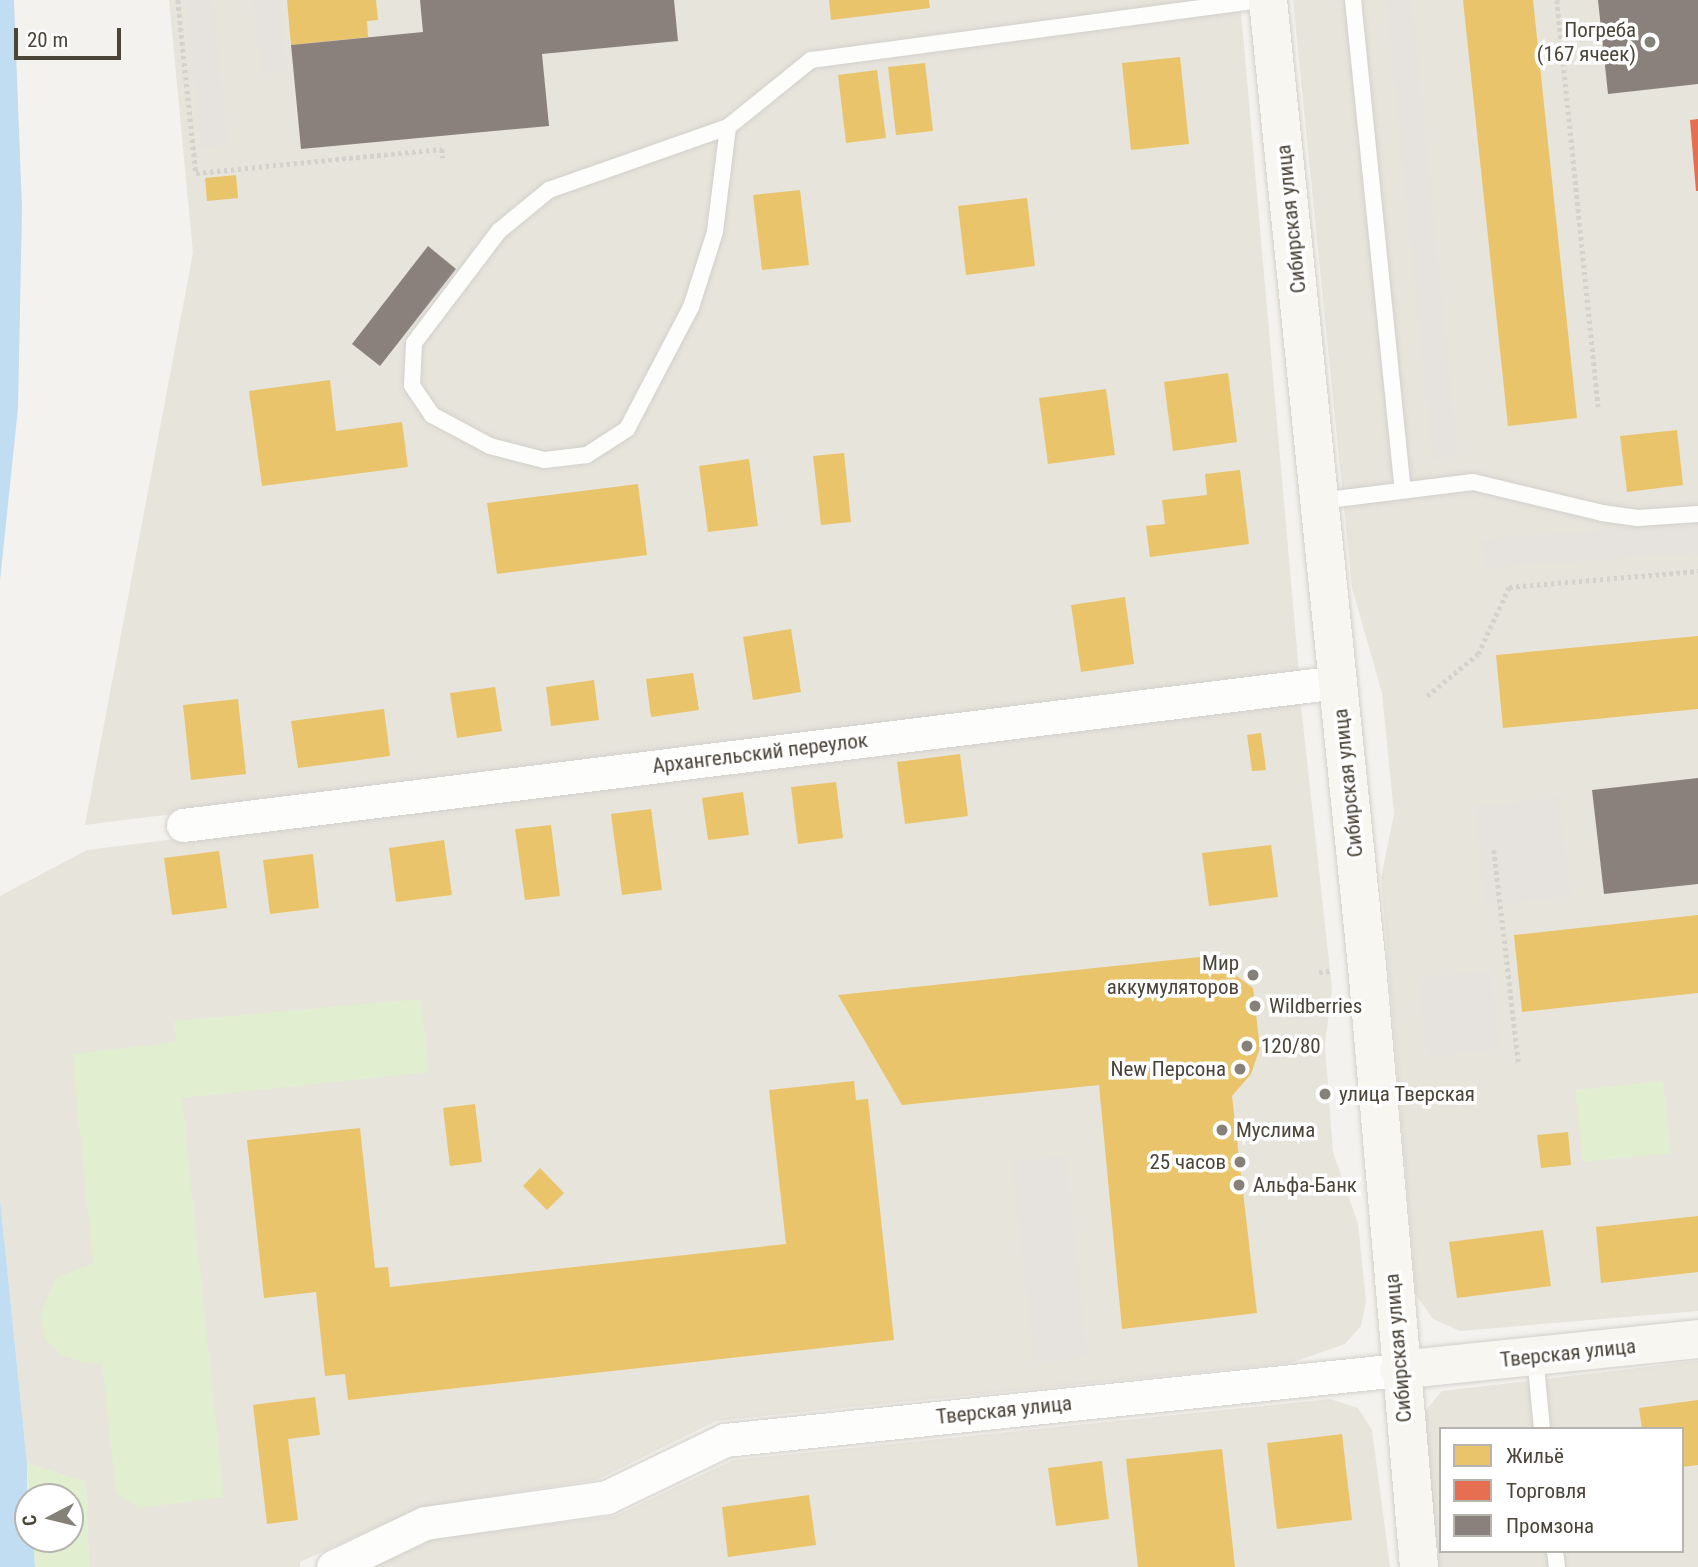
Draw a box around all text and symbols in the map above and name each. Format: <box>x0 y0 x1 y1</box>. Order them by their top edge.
scale bar <box>18 14 124 58</box>
place label: Погреба (167 ячеек) <box>1537 17 1636 67</box>
text: 20 m <box>27 28 68 52</box>
marker: Погреба (167 ячеек) <box>1642 34 1658 50</box>
street label: Сибирская улица <box>1271 143 1311 295</box>
street label: Сибирская улица <box>1328 707 1368 859</box>
street label: Архангельский переулок <box>651 727 869 779</box>
place label: Мир аккумуляторов <box>1107 950 1239 1000</box>
marker: Мир аккумуляторов <box>1245 967 1261 983</box>
place label: Wildberries <box>1269 993 1362 1019</box>
marker: Wildberries <box>1247 998 1263 1014</box>
place label: 120/80 <box>1261 1033 1321 1059</box>
marker: 120/80 <box>1239 1038 1255 1054</box>
place label: New Персона <box>1110 1056 1226 1082</box>
marker: New Персона <box>1232 1061 1248 1077</box>
place label: улица Тверская <box>1339 1081 1475 1107</box>
marker: улица Тверская <box>1317 1086 1333 1102</box>
place label: Муслима <box>1236 1117 1315 1143</box>
marker: Муслима <box>1214 1122 1230 1138</box>
place label: 25 часов <box>1149 1149 1226 1175</box>
marker: 25 часов <box>1232 1154 1248 1170</box>
place label: Альфа-Банк <box>1253 1172 1357 1198</box>
marker: Альфа-Банк <box>1231 1177 1247 1193</box>
street label: Сибирская улица <box>1379 1273 1417 1423</box>
street label: Тверская улица <box>1499 1333 1637 1373</box>
street label: Тверская улица <box>935 1390 1073 1430</box>
legend <box>1439 1427 1684 1553</box>
text: Жильё <box>1506 1444 1564 1468</box>
text: Торговля <box>1506 1479 1586 1503</box>
north arrow <box>14 1483 84 1553</box>
text: С <box>18 1514 42 1527</box>
text: Промзона <box>1506 1514 1594 1538</box>

